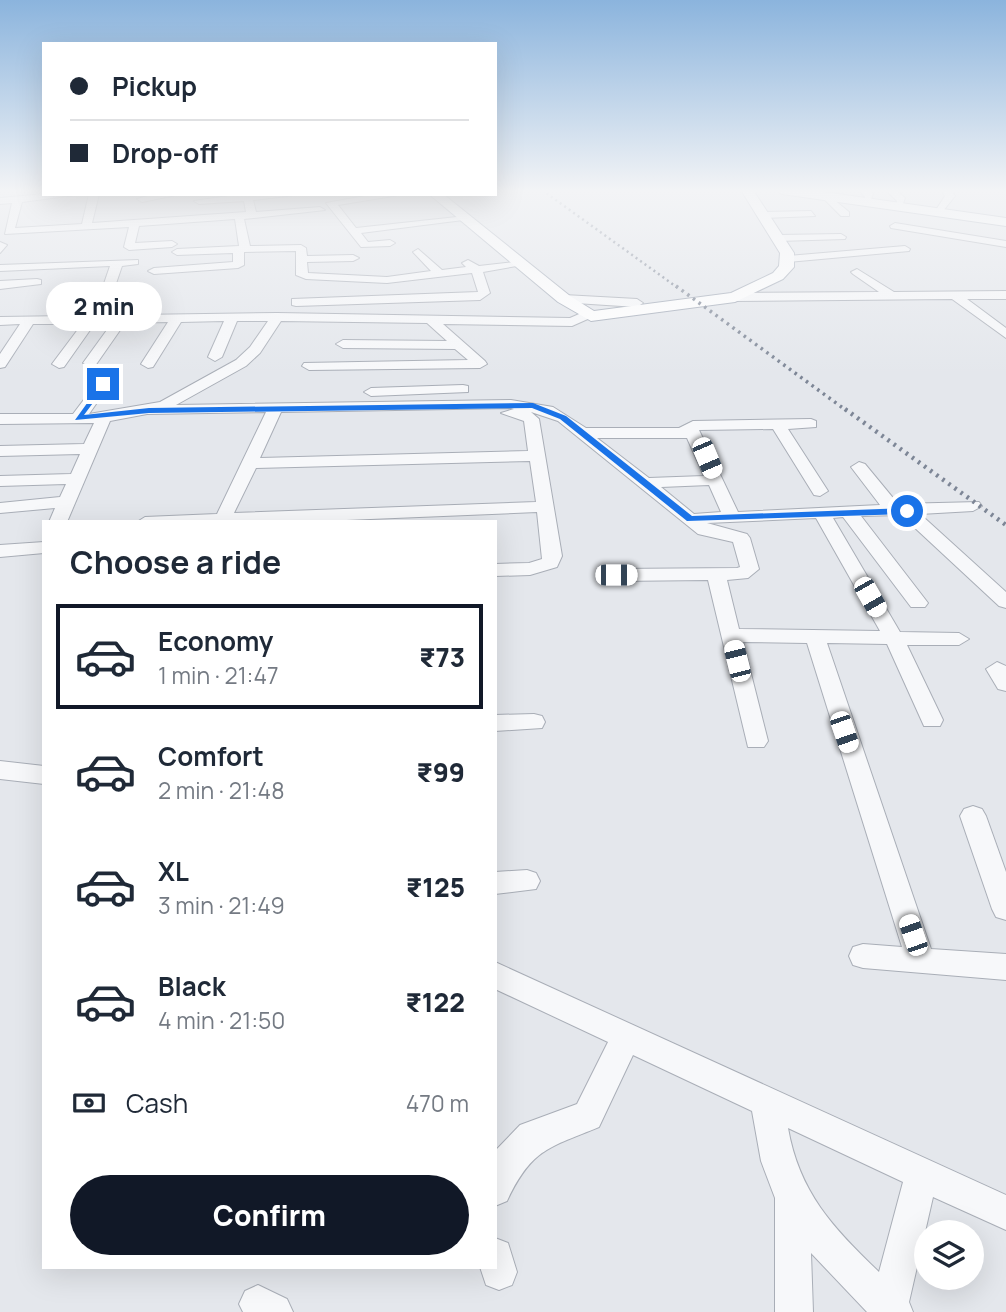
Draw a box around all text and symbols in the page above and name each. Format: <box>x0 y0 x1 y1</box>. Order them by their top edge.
text: Pickup <box>112 68 197 104</box>
text: Drop-off <box>112 135 218 171</box>
callout: 2 min <box>45 282 161 332</box>
text: 2 min <box>74 290 135 322</box>
route end <box>87 368 119 400</box>
car <box>690 435 725 481</box>
route start <box>891 495 923 527</box>
text: Choose a ride <box>70 540 281 584</box>
car <box>596 565 638 586</box>
car <box>851 574 890 620</box>
text: Economy <box>158 623 273 659</box>
icon: car <box>74 625 137 688</box>
car <box>722 638 753 684</box>
text: ₹73 <box>419 639 465 675</box>
text: 1 min · 21:47 <box>158 659 279 691</box>
car <box>828 709 861 755</box>
text: Comfort <box>158 738 264 774</box>
icon: car <box>74 740 137 803</box>
text: ₹99 <box>416 754 465 790</box>
text: 2 min · 21:48 <box>158 774 285 806</box>
text: XL <box>158 853 189 889</box>
icon: car <box>74 855 137 918</box>
text: ₹125 <box>406 869 465 905</box>
text: 3 min · 21:49 <box>158 889 285 921</box>
car <box>897 912 930 958</box>
text: Black <box>158 968 226 1004</box>
icon: car <box>74 970 137 1033</box>
text: ₹122 <box>406 984 465 1020</box>
text: 4 min · 21:50 <box>158 1004 285 1036</box>
icon: cash <box>70 1084 108 1122</box>
text: Cash <box>126 1085 188 1121</box>
text: 470 m <box>406 1087 469 1119</box>
button: Confirm <box>70 1175 469 1255</box>
map controls <box>914 1220 984 1290</box>
button: layers <box>914 1220 984 1290</box>

